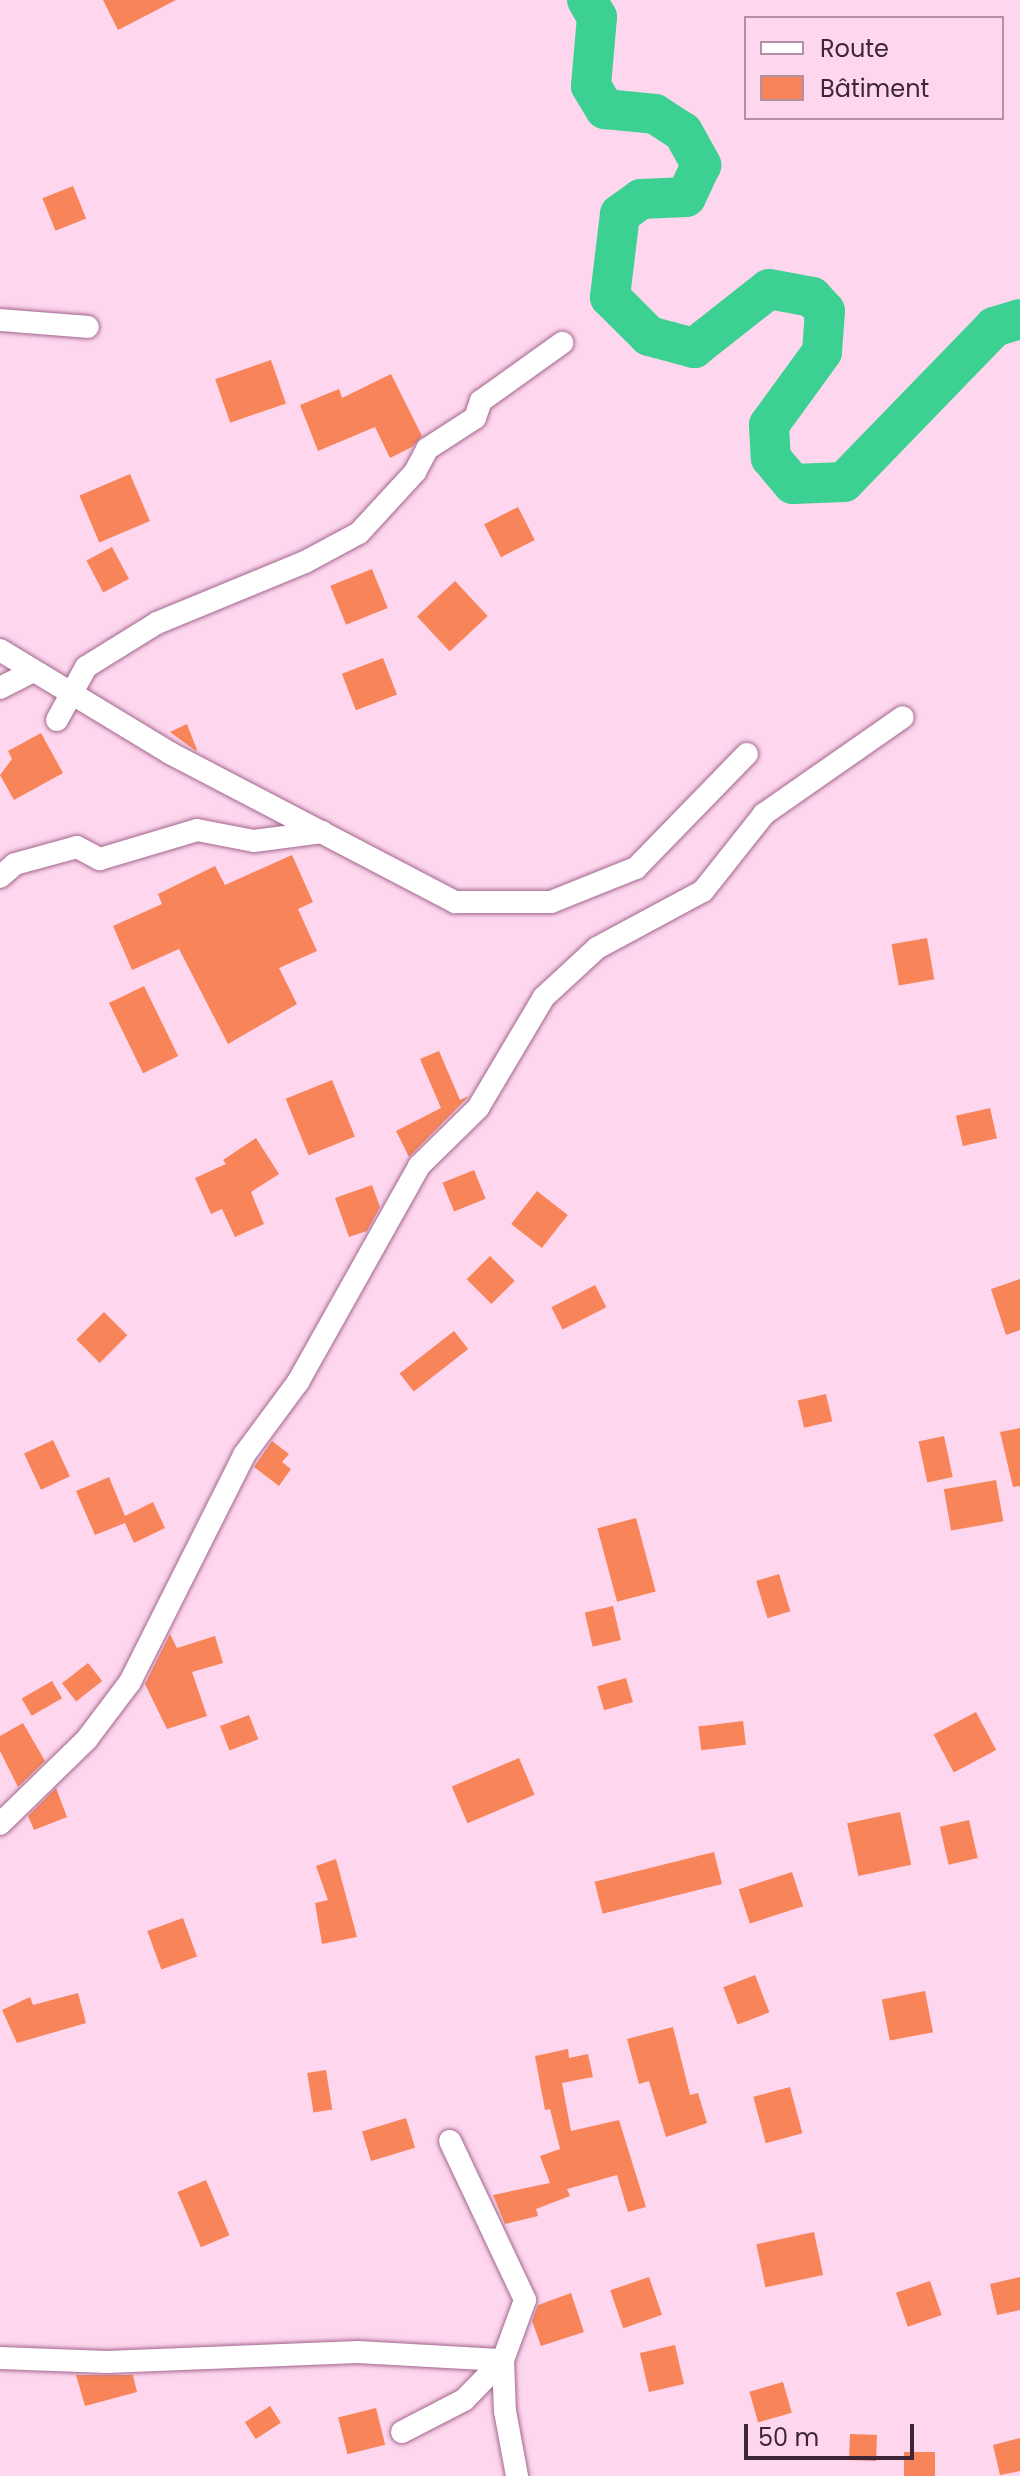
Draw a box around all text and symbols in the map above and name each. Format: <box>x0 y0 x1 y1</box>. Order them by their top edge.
legend <box>744 16 1004 120</box>
text: Route <box>820 32 889 65</box>
text: Bâtiment <box>820 72 929 105</box>
scale bar <box>748 2408 918 2458</box>
text: 50 m <box>758 2421 819 2454</box>

